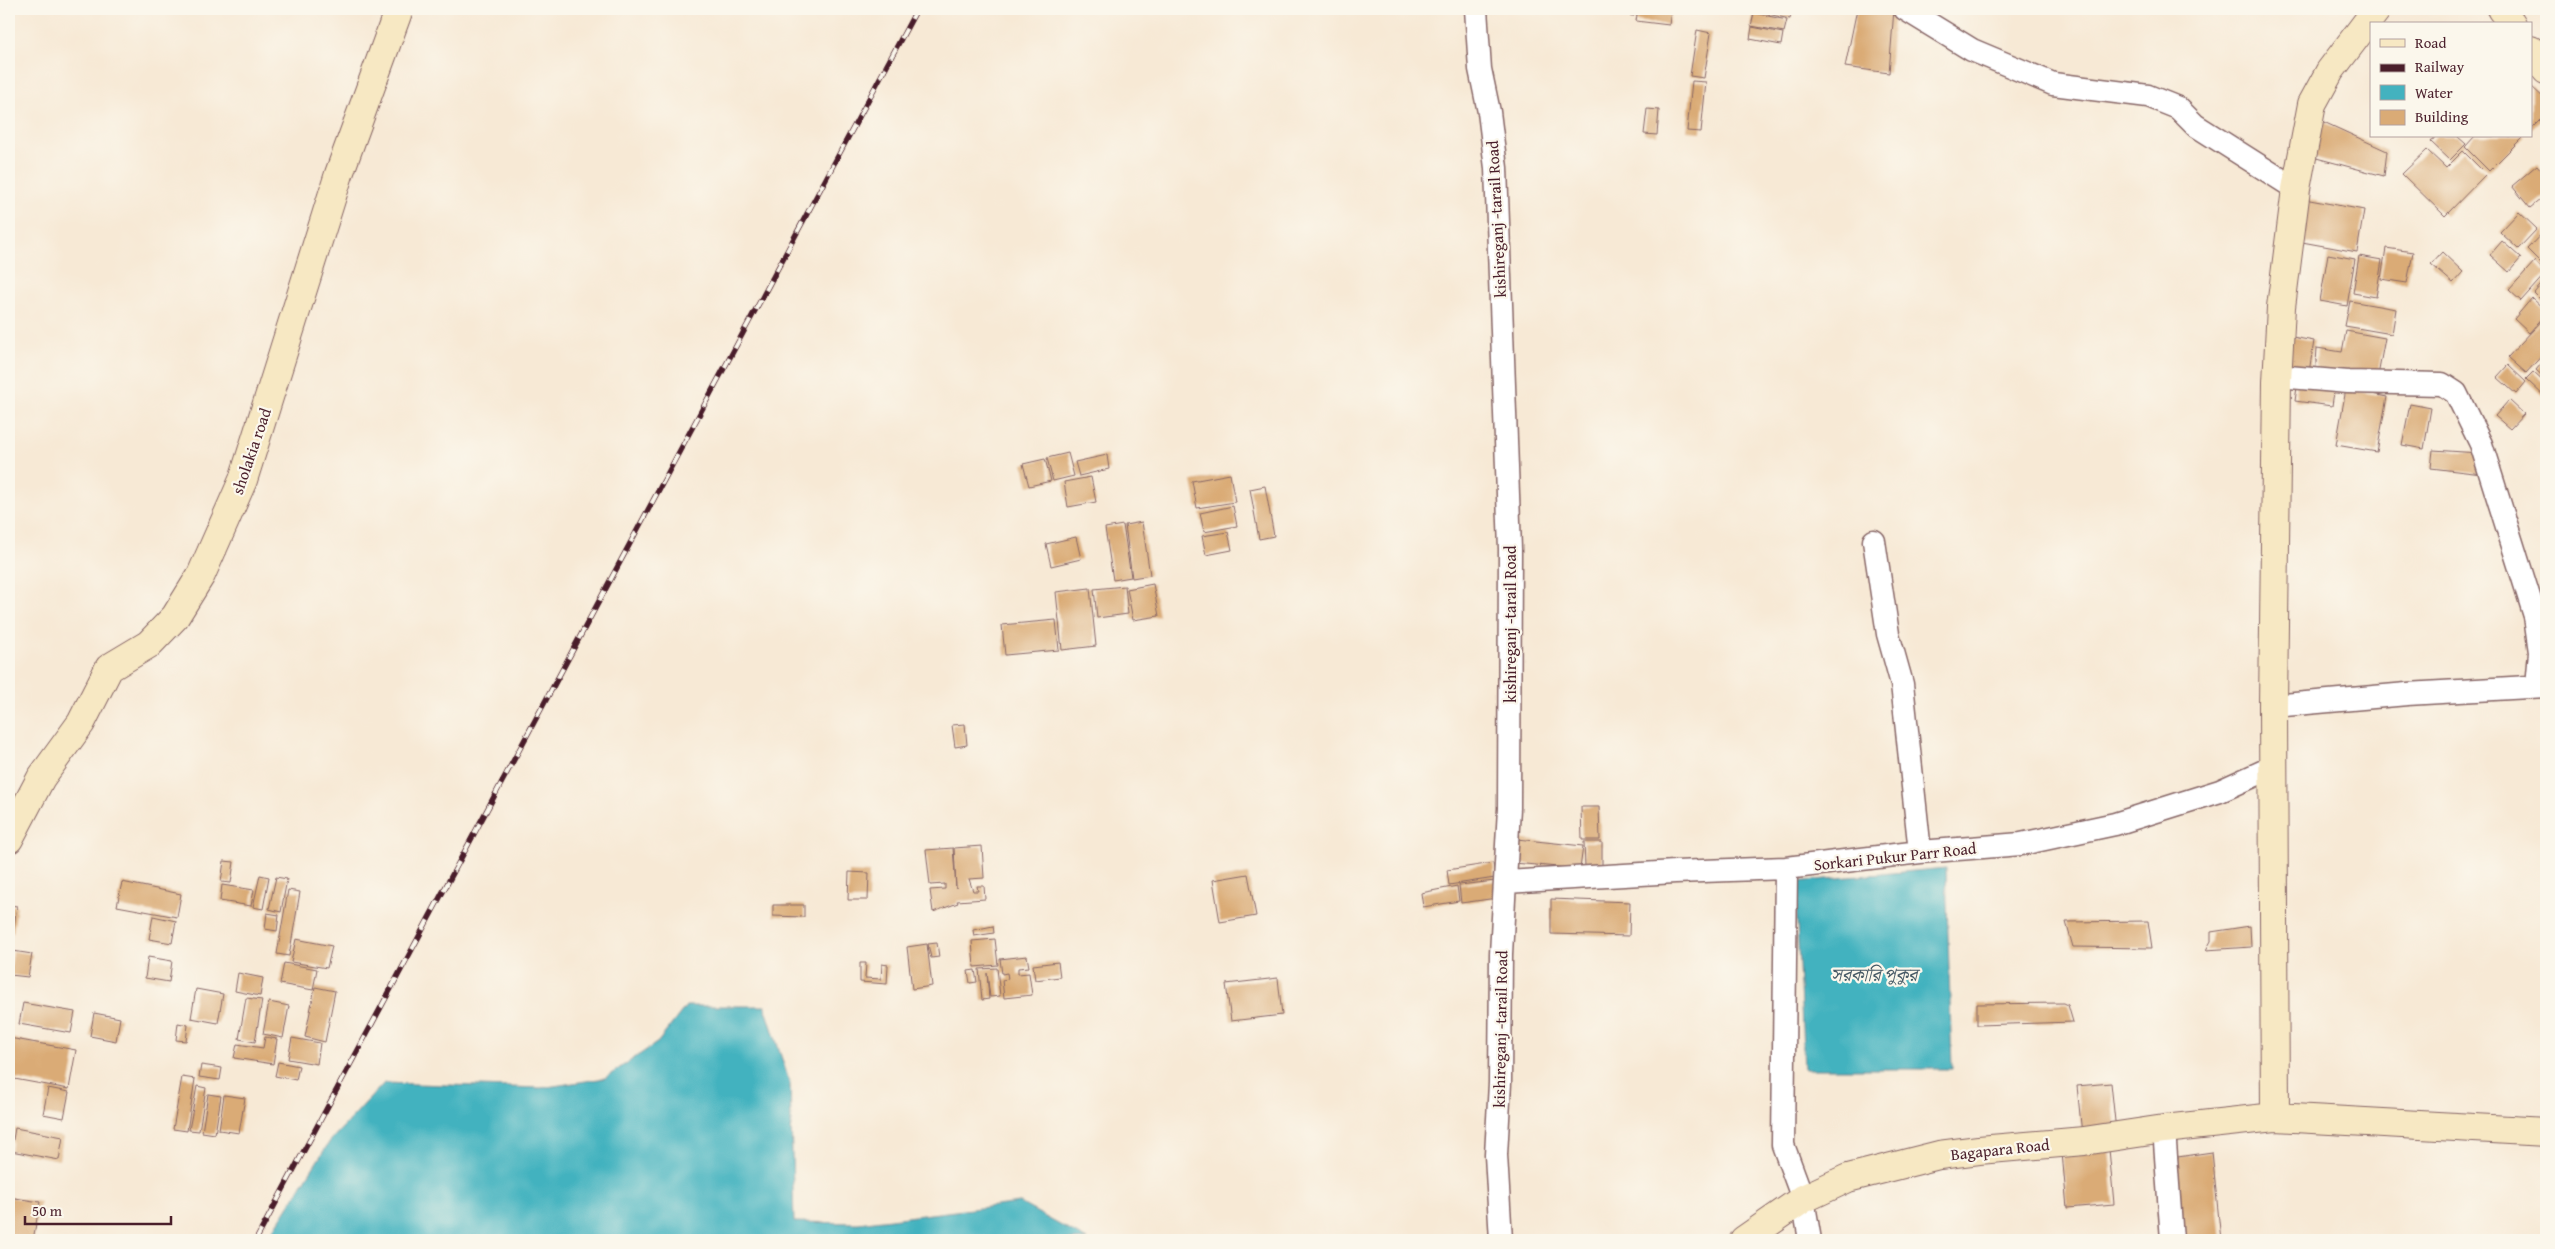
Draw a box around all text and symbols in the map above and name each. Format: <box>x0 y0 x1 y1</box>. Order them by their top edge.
legend <box>2370 22 2532 138</box>
text: Road <box>2415 32 2446 53</box>
text: Railway <box>2415 56 2465 77</box>
text: Water <box>2415 82 2453 103</box>
text: Building <box>2415 106 2469 127</box>
street label: kishireganj -tarail Road <box>1480 139 1512 298</box>
street label: sholakia road <box>225 404 277 497</box>
street label: kishireganj -tarail Road <box>1498 545 1522 703</box>
street label: Sorkari Pukur Parr Road <box>1813 835 1978 876</box>
street label: kishireganj -tarail Road <box>1487 950 1513 1108</box>
water label: সরকারি পুকুর <box>1831 961 1921 988</box>
street label: Bagapara Road <box>1949 1132 2051 1166</box>
scale bar <box>25 1194 171 1226</box>
text: 50 m <box>32 1200 63 1221</box>

